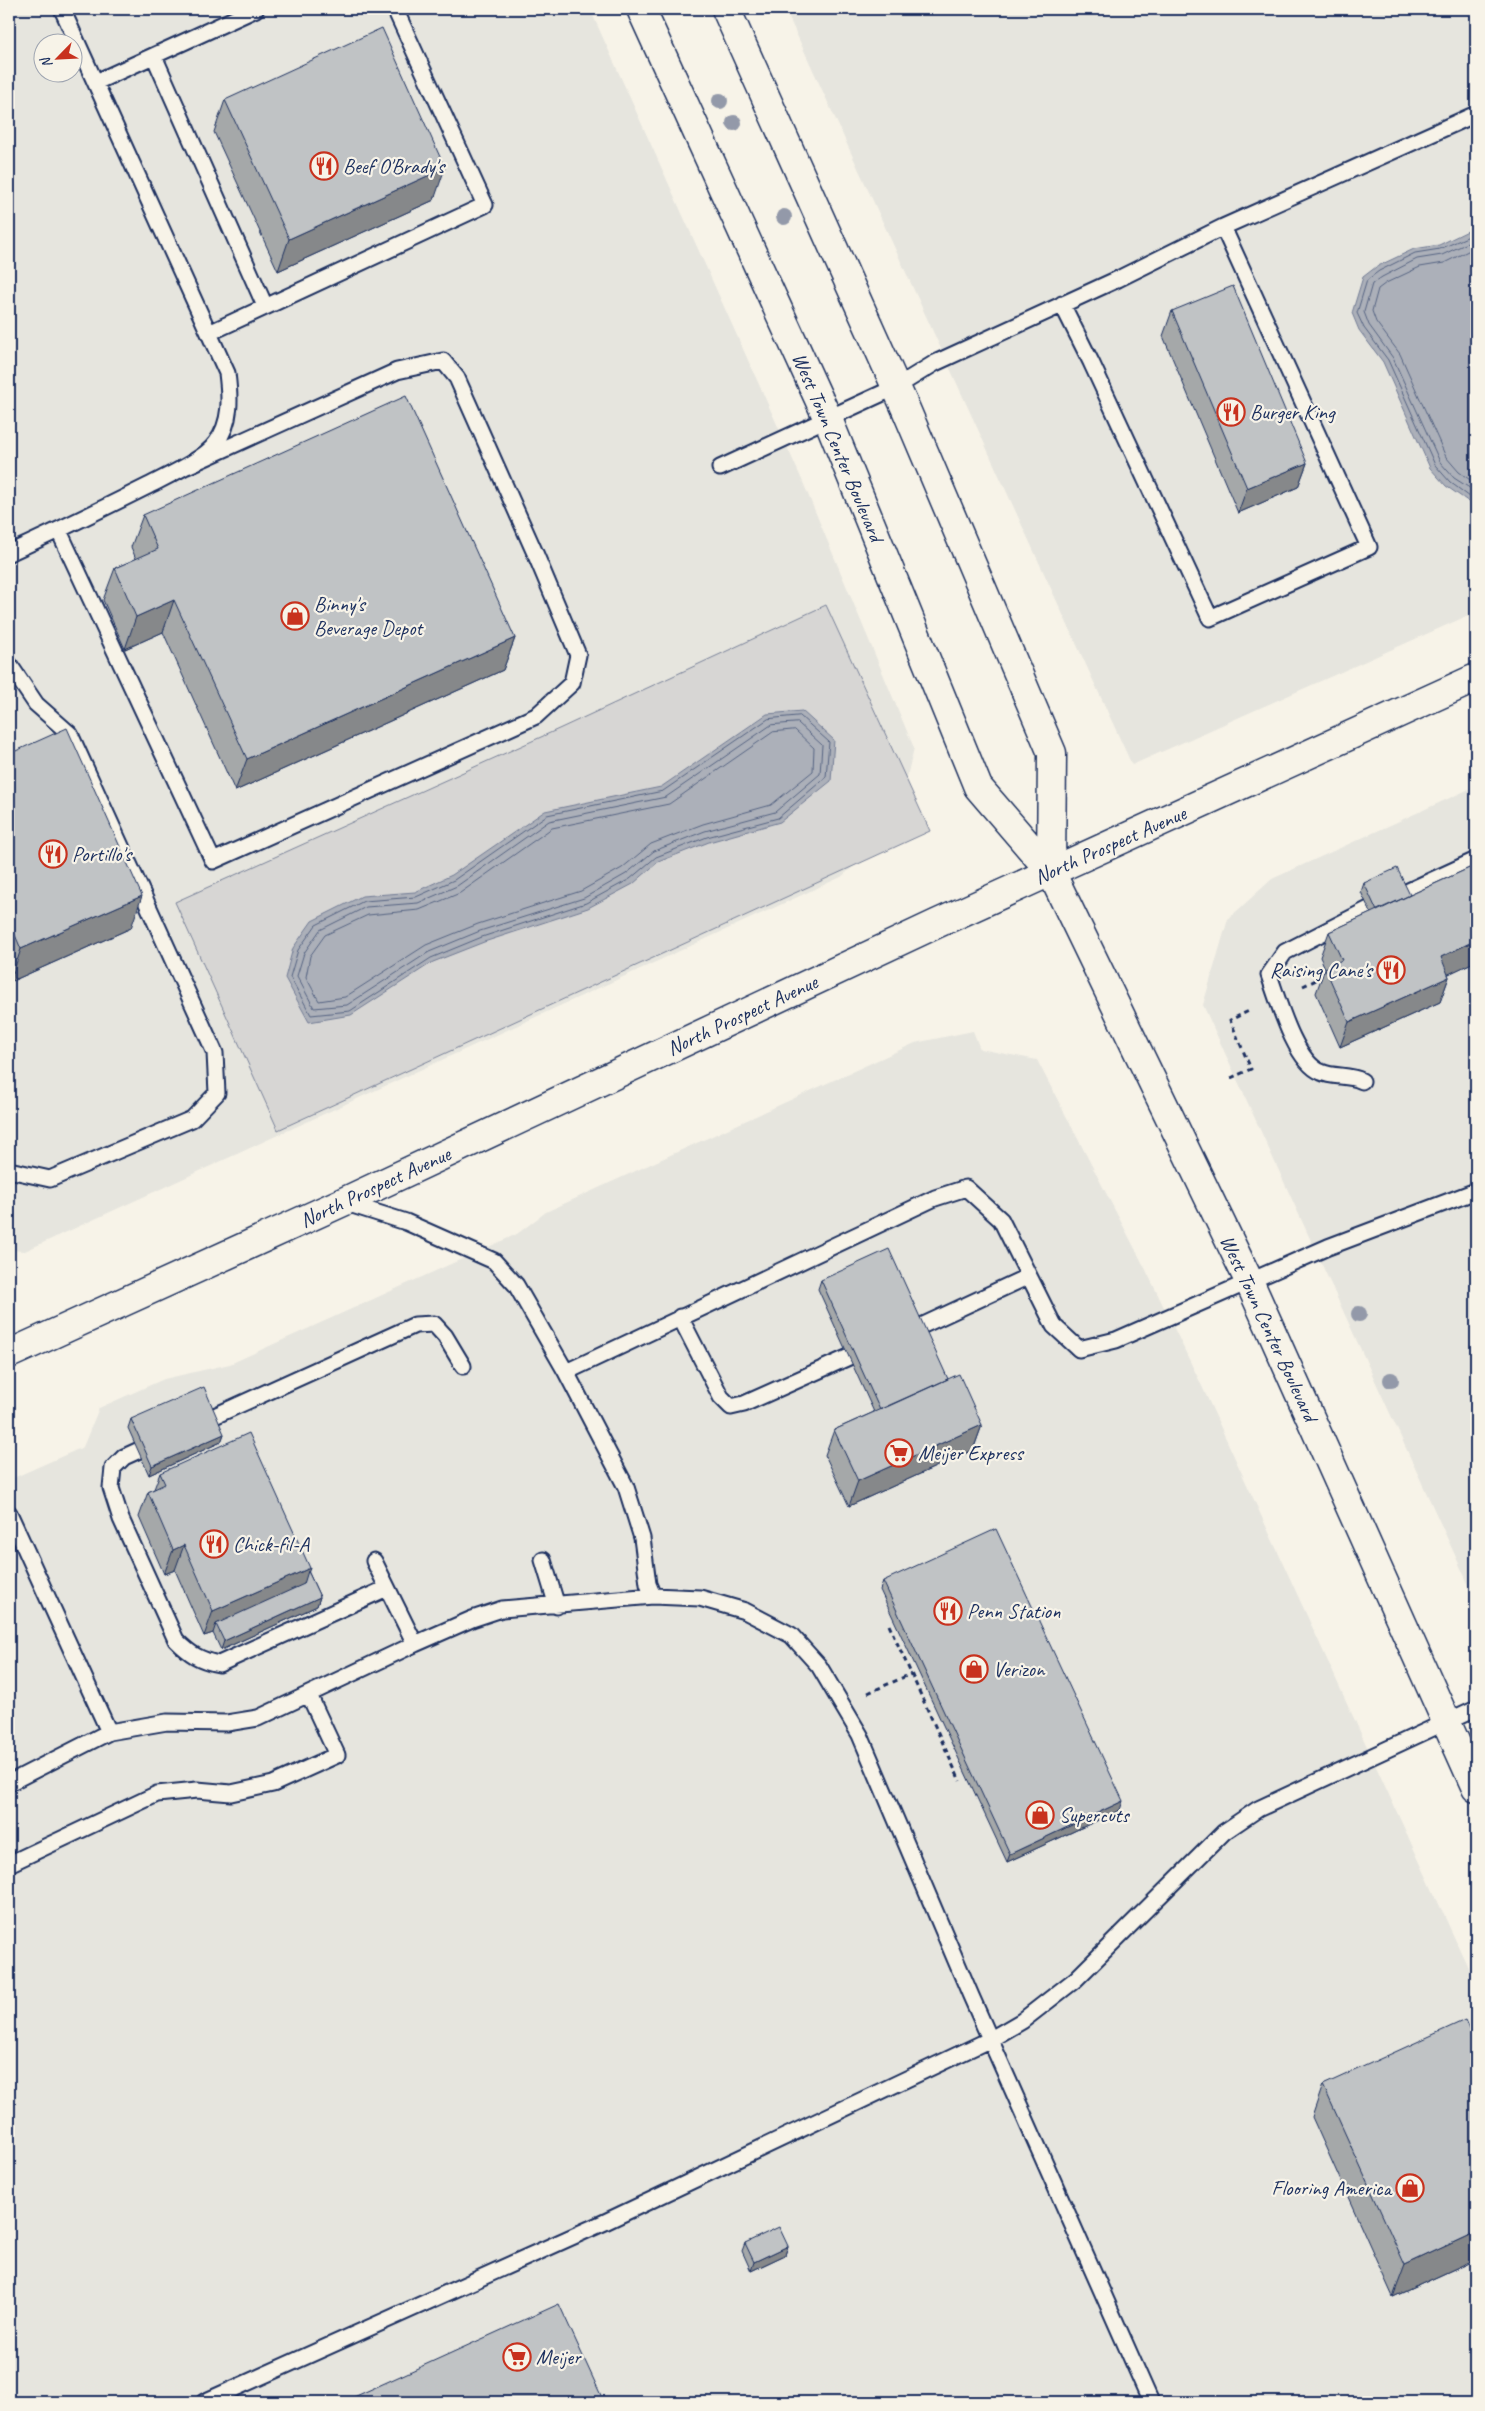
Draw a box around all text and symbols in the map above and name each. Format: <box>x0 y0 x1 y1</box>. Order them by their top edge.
north arrow <box>32 32 82 82</box>
text: N <box>36 54 56 71</box>
restaurant icon: Beef O'Brady's <box>309 151 339 181</box>
place label: Beef O'Brady's <box>343 153 446 179</box>
street label: West Town Center Boulevard <box>786 349 891 549</box>
restaurant icon: Burger King <box>1216 397 1246 427</box>
place label: Burger King <box>1250 399 1336 425</box>
place label: Binny's Beverage Depot <box>314 591 424 641</box>
shop icon: Binny's Beverage Depot <box>280 601 310 631</box>
street label: North Prospect Avenue <box>1030 799 1191 890</box>
restaurant icon: Portillo's <box>38 839 68 869</box>
place label: Portillo's <box>72 841 133 867</box>
restaurant icon: Raising Cane's <box>1376 955 1406 985</box>
place label: Raising Cane's <box>1270 957 1374 983</box>
street label: North Prospect Avenue <box>663 968 822 1061</box>
street label: North Prospect Avenue <box>296 1140 455 1233</box>
street label: West Town Center Boulevard <box>1214 1231 1325 1429</box>
supermarket icon: Meijer Express <box>884 1438 914 1468</box>
place label: Meijer Express <box>918 1440 1024 1466</box>
restaurant icon: Chick-fil-A <box>199 1529 229 1559</box>
place label: Chick-fil-A <box>233 1531 310 1557</box>
restaurant icon: Penn Station <box>933 1596 963 1626</box>
place label: Penn Station <box>967 1598 1061 1624</box>
shop icon: Verizon <box>959 1654 989 1684</box>
place label: Verizon <box>993 1656 1046 1682</box>
shop icon: Supercuts <box>1025 1800 1055 1830</box>
place label: Supercuts <box>1059 1802 1130 1828</box>
shop icon: Flooring America <box>1395 2173 1425 2203</box>
place label: Flooring America <box>1271 2175 1393 2201</box>
supermarket icon: Meijer <box>502 2342 532 2372</box>
place label: Meijer <box>536 2344 582 2370</box>

